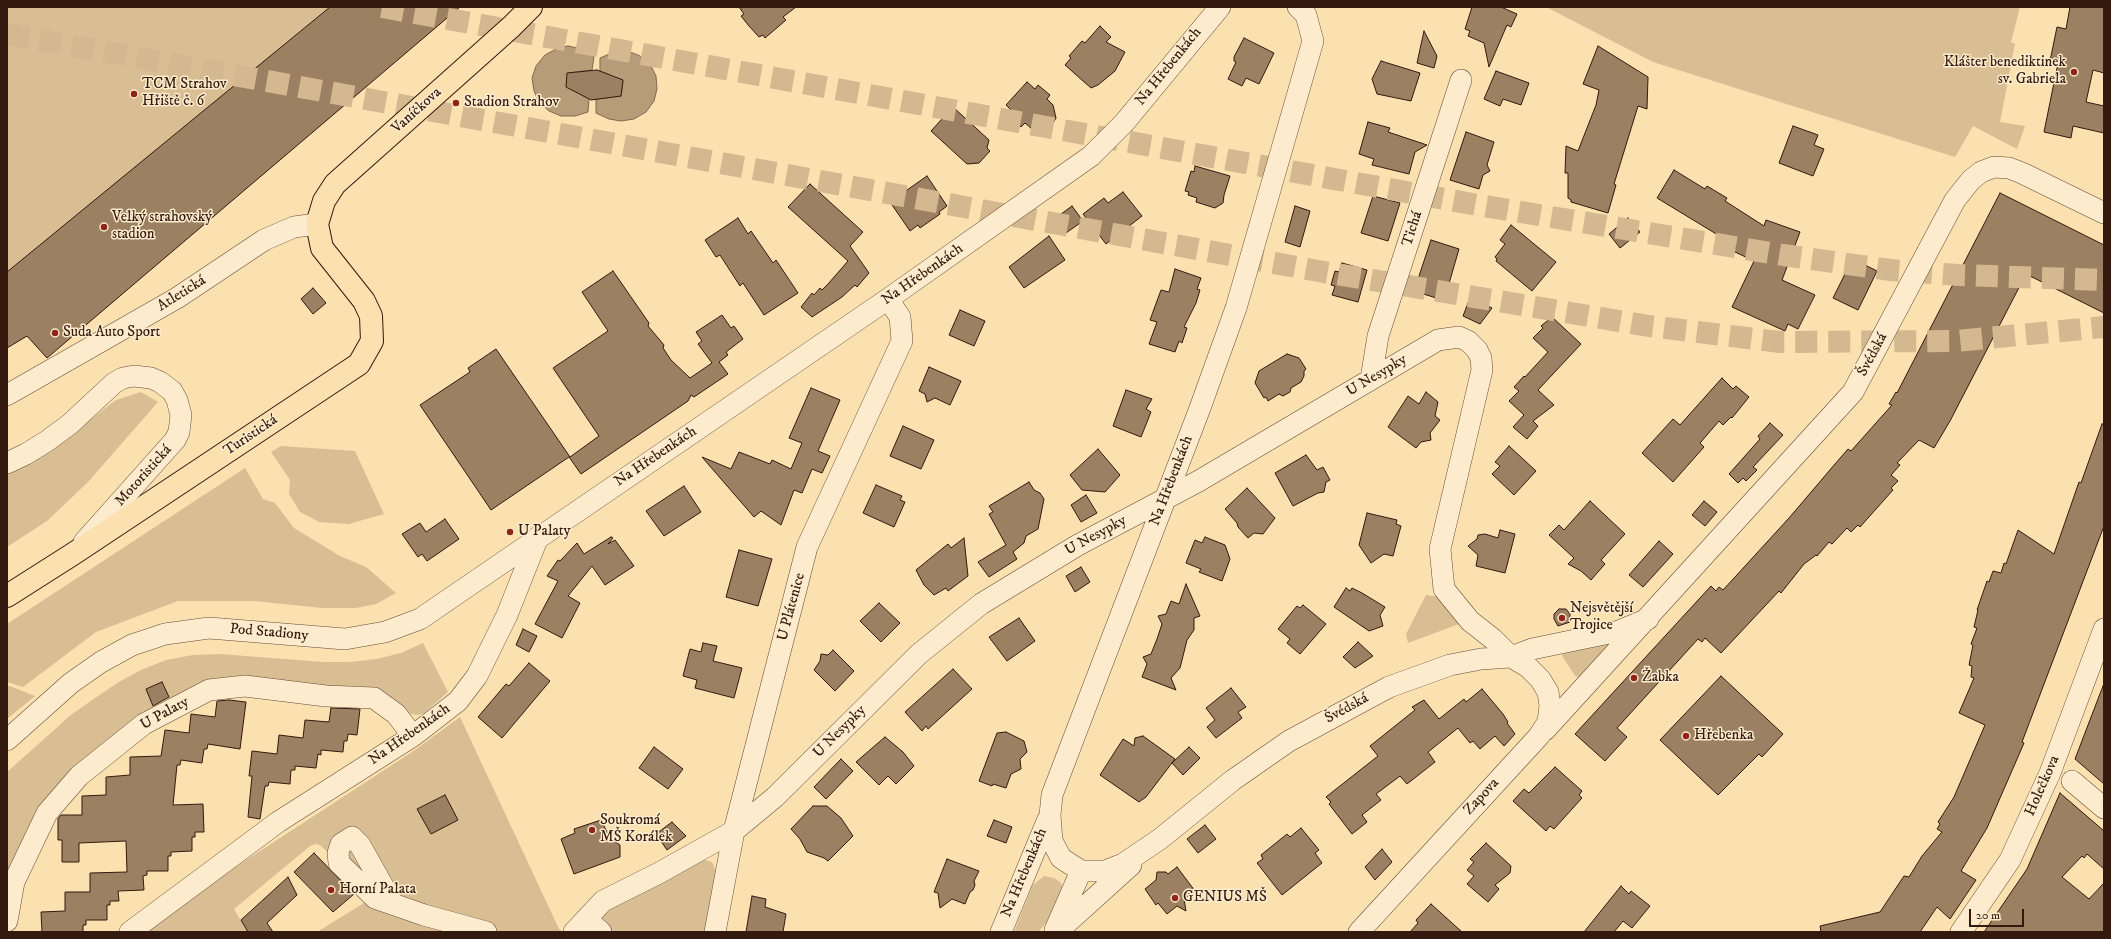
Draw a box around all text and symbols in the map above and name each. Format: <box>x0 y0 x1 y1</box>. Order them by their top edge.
street label: Na Hřebenkách <box>1132 24 1206 110</box>
place label: Klášter benediktinek sv. Gabriela <box>1944 54 2066 89</box>
marker: Klášter benediktinek sv. Gabriela <box>2069 67 2079 77</box>
place label: TCM Strahov Hřiště č. 6 <box>142 76 227 111</box>
street label: Vaníčkova <box>388 84 446 138</box>
marker: TCM Strahov Hřiště č. 6 <box>129 89 139 99</box>
place label: Stadion Strahov <box>464 94 559 112</box>
marker: Stadion Strahov <box>451 98 461 108</box>
place label: Velký strahovský stadion <box>112 209 212 244</box>
street label: Tichá <box>1399 209 1427 249</box>
marker: Velký strahovský stadion <box>99 222 109 232</box>
street label: Na Hřebenkách <box>879 240 967 310</box>
street label: Atletická <box>154 272 210 316</box>
place label: Suda Auto Sport <box>63 324 160 342</box>
marker: Suda Auto Sport <box>50 328 60 338</box>
street label: Švédská <box>1854 330 1892 380</box>
street label: U Nesypky <box>1344 351 1410 401</box>
street label: Turistická <box>221 412 281 460</box>
street label: Na Hřebenkách <box>612 423 700 491</box>
street label: Na Hřebenkách <box>1147 433 1197 529</box>
street label: Motoristická <box>112 442 176 510</box>
street label: U Nesypky <box>1062 512 1130 560</box>
place label: U Palaty <box>518 523 571 541</box>
marker: U Palaty <box>505 527 515 537</box>
street label: U Plátenice <box>774 571 810 643</box>
place label: Nejsvětější Trojice <box>1570 600 1633 635</box>
marker: Nejsvětější Trojice <box>1557 613 1567 623</box>
street label: Pod Stadiony <box>229 621 309 645</box>
place label: Žabka <box>1642 669 1679 687</box>
marker: Žabka <box>1629 673 1639 683</box>
street label: Švédská <box>1322 690 1372 728</box>
street label: U Palaty <box>138 693 192 735</box>
street label: Na Hřebenkách <box>366 700 454 770</box>
street label: U Nesypky <box>810 702 870 762</box>
place label: Hřebenka <box>1694 727 1753 745</box>
marker: Hřebenka <box>1681 731 1691 741</box>
street label: Holečkova <box>2022 753 2064 819</box>
street label: Zapova <box>1460 775 1504 819</box>
place label: Soukromá MŠ Korálek <box>600 812 672 847</box>
marker: Soukromá MŠ Korálek <box>587 825 597 835</box>
street label: Na Hřebenkách <box>998 826 1052 920</box>
place label: Horní Palata <box>339 881 416 899</box>
marker: Horní Palata <box>326 885 336 895</box>
place label: GENIUS MŠ <box>1183 889 1267 907</box>
marker: GENIUS MŠ <box>1170 893 1180 903</box>
scale bar <box>1971 901 2026 927</box>
text: 20 m <box>1976 908 2000 923</box>

